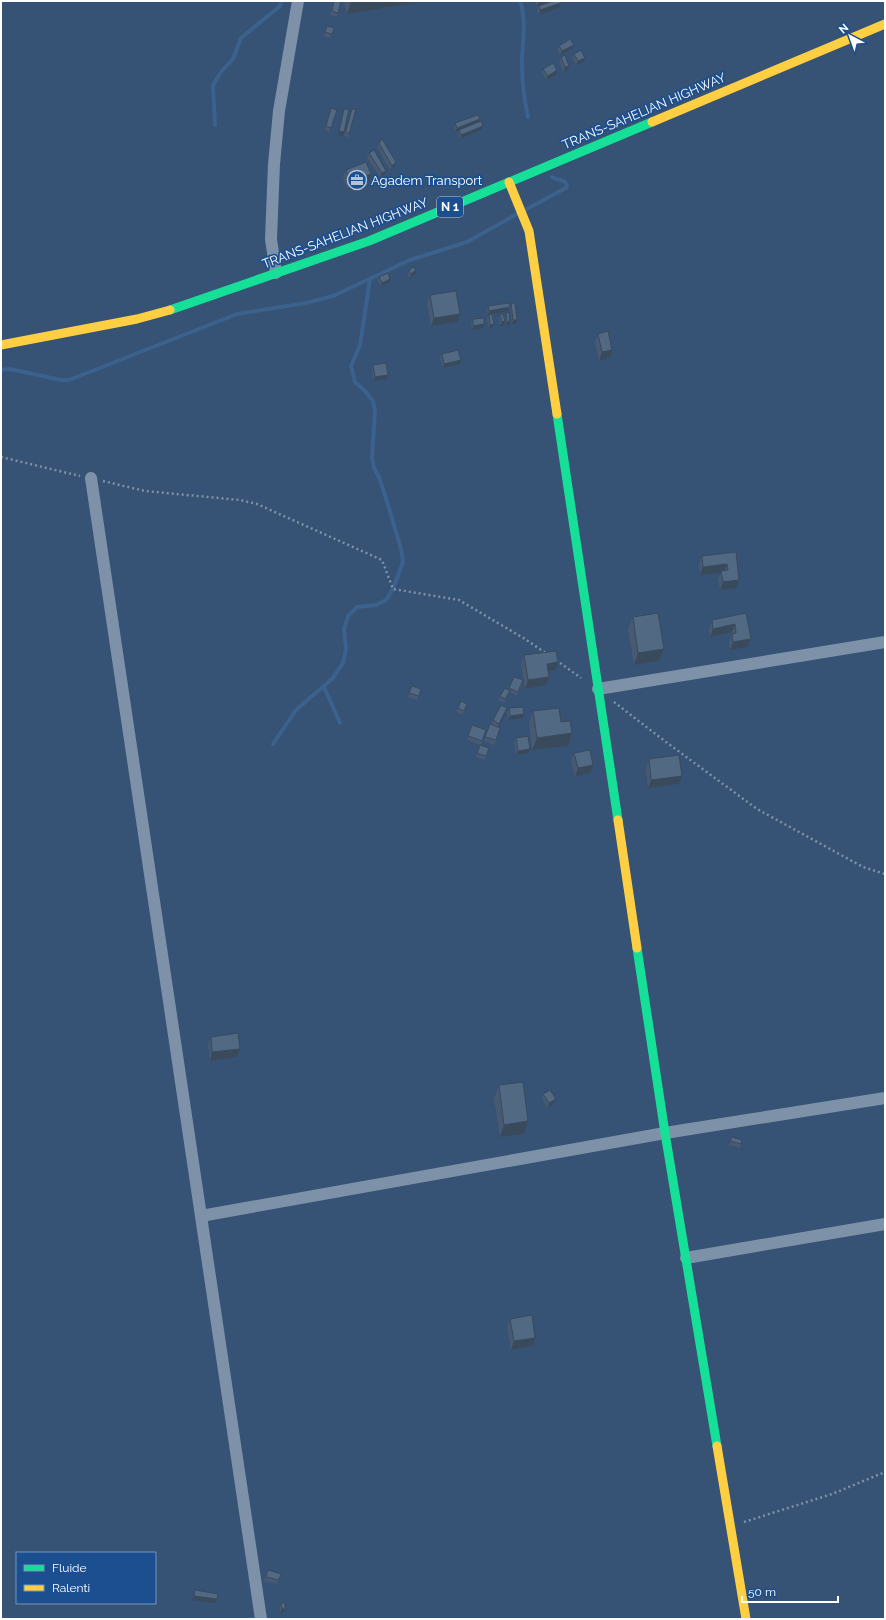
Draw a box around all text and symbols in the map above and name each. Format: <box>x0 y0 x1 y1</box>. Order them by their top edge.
north arrow <box>830 16 870 56</box>
text: N <box>836 21 851 36</box>
street label: TRANS-SAHELIAN HIGHWAY <box>560 69 729 152</box>
office icon: Agadem Transport <box>346 169 368 191</box>
place label: Agadem Transport <box>371 173 483 188</box>
street label: TRANS-SAHELIAN HIGHWAY <box>260 194 430 272</box>
road number: N 1 <box>437 197 463 217</box>
legend <box>16 1552 156 1604</box>
text: Fluide <box>52 1561 87 1575</box>
scale bar <box>742 1578 838 1604</box>
text: Ralenti <box>52 1581 90 1595</box>
text: 50 m <box>748 1585 776 1599</box>

